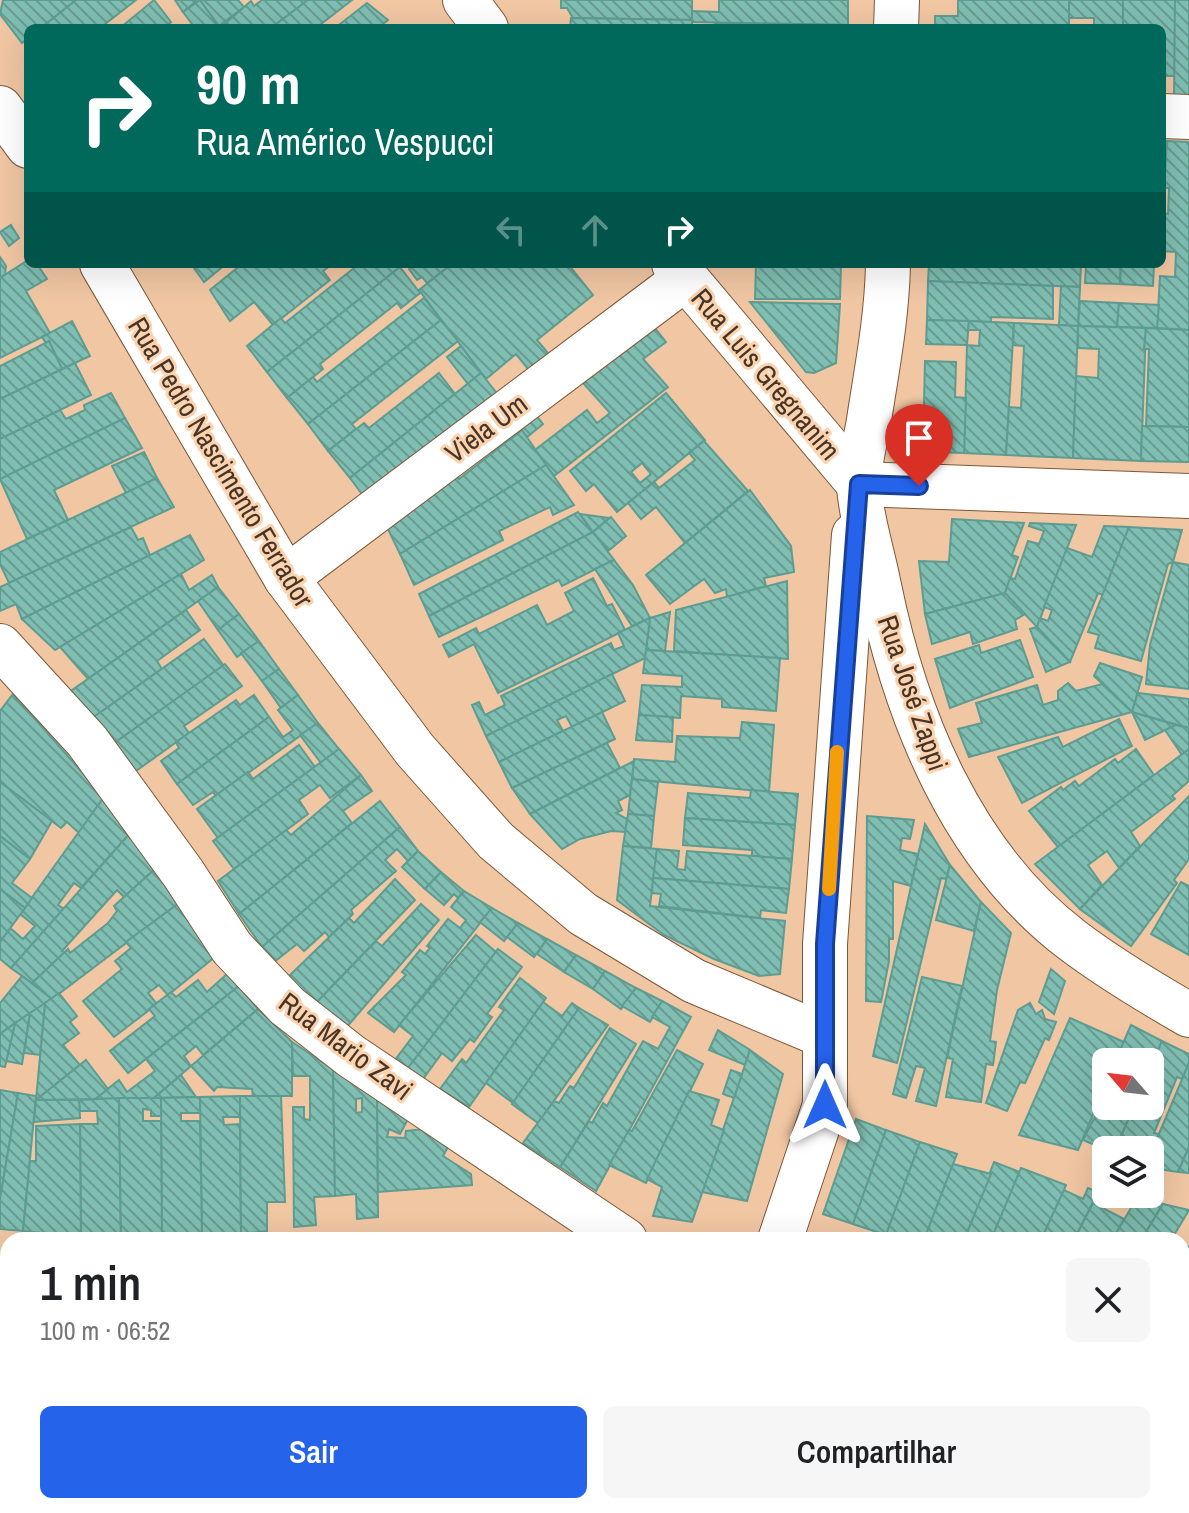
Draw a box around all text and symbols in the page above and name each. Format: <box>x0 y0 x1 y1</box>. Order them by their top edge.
text: 90 m <box>196 46 301 121</box>
icon: right <box>64 56 168 160</box>
text: Rua Américo Vespucci <box>196 118 495 166</box>
icon: left <box>489 208 533 252</box>
icon: ahead <box>573 208 617 252</box>
icon: right <box>657 208 701 252</box>
street label: Rua Luis Gregnanim <box>683 280 849 468</box>
street label: Rua Pedro Nascimento Ferrador <box>119 310 323 614</box>
street label: Viela Um <box>437 385 535 471</box>
pin <box>885 404 953 486</box>
icon: arrive <box>897 416 941 460</box>
street label: Rua José Zappi <box>869 610 957 776</box>
street label: Rua Mario Zavi <box>271 983 421 1109</box>
north arrow <box>1092 1048 1164 1120</box>
map controls <box>1092 1048 1164 1208</box>
position arrow <box>783 1063 867 1147</box>
button: layers <box>1092 1136 1164 1208</box>
text: 1 min <box>40 1250 141 1315</box>
button: close <box>1066 1258 1150 1342</box>
text: 100 m · 06:52 <box>40 1313 170 1348</box>
button: Sair <box>40 1406 587 1498</box>
button: Compartilhar <box>603 1406 1150 1498</box>

